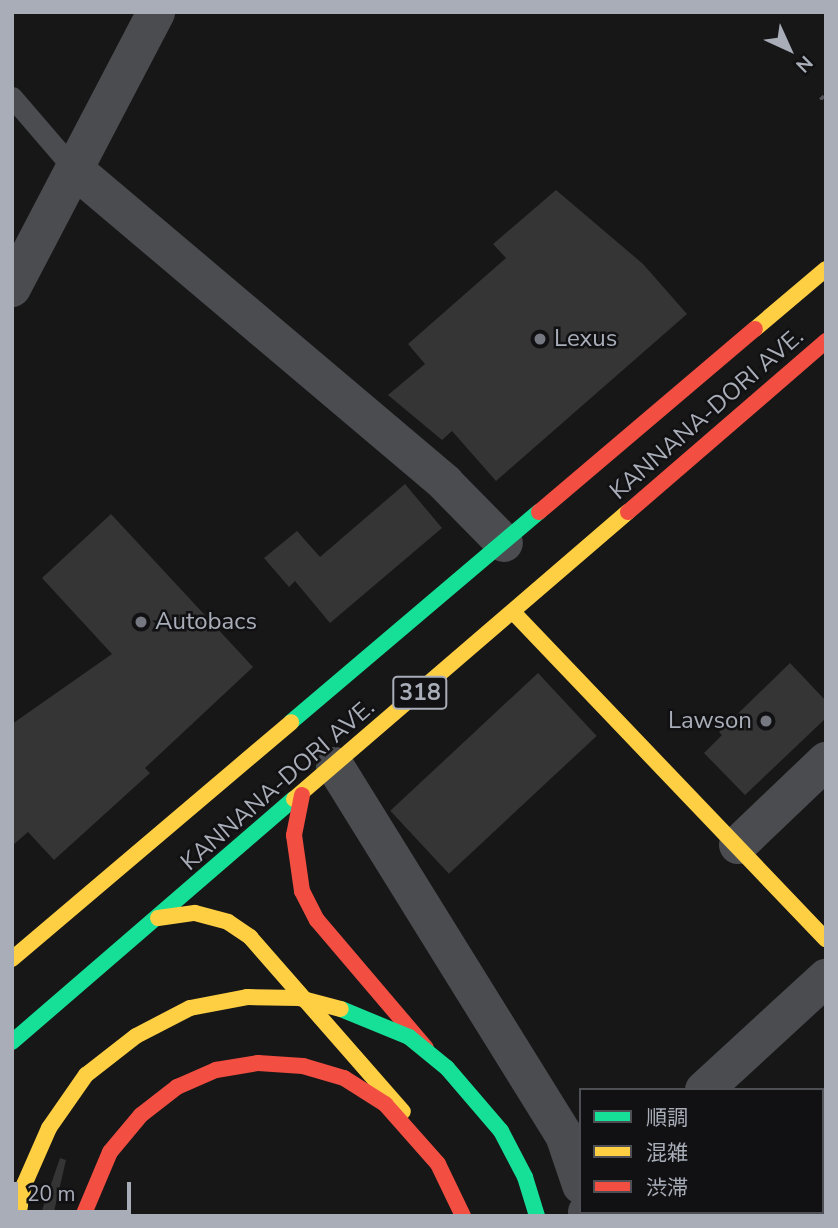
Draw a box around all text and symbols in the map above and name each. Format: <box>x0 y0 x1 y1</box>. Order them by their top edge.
north arrow <box>754 14 824 84</box>
text: N <box>790 50 818 78</box>
street label: KANNANA-DORI AVE. <box>604 322 810 506</box>
place label: Lexus <box>554 325 617 353</box>
marker: Lexus <box>532 331 548 347</box>
place label: Autobacs <box>155 608 257 636</box>
marker: Autobacs <box>133 614 149 630</box>
road number: 318 <box>392 674 448 712</box>
street label: KANNANA-DORI AVE. <box>175 693 381 877</box>
place label: Lawson <box>668 707 752 735</box>
marker: Lawson <box>758 713 774 729</box>
legend <box>579 1088 824 1214</box>
text: 順調 <box>646 1104 688 1132</box>
text: 混雑 <box>646 1139 688 1167</box>
scale bar <box>18 1168 135 1212</box>
text: 渋滞 <box>646 1174 688 1202</box>
text: 20 m <box>27 1180 76 1208</box>

